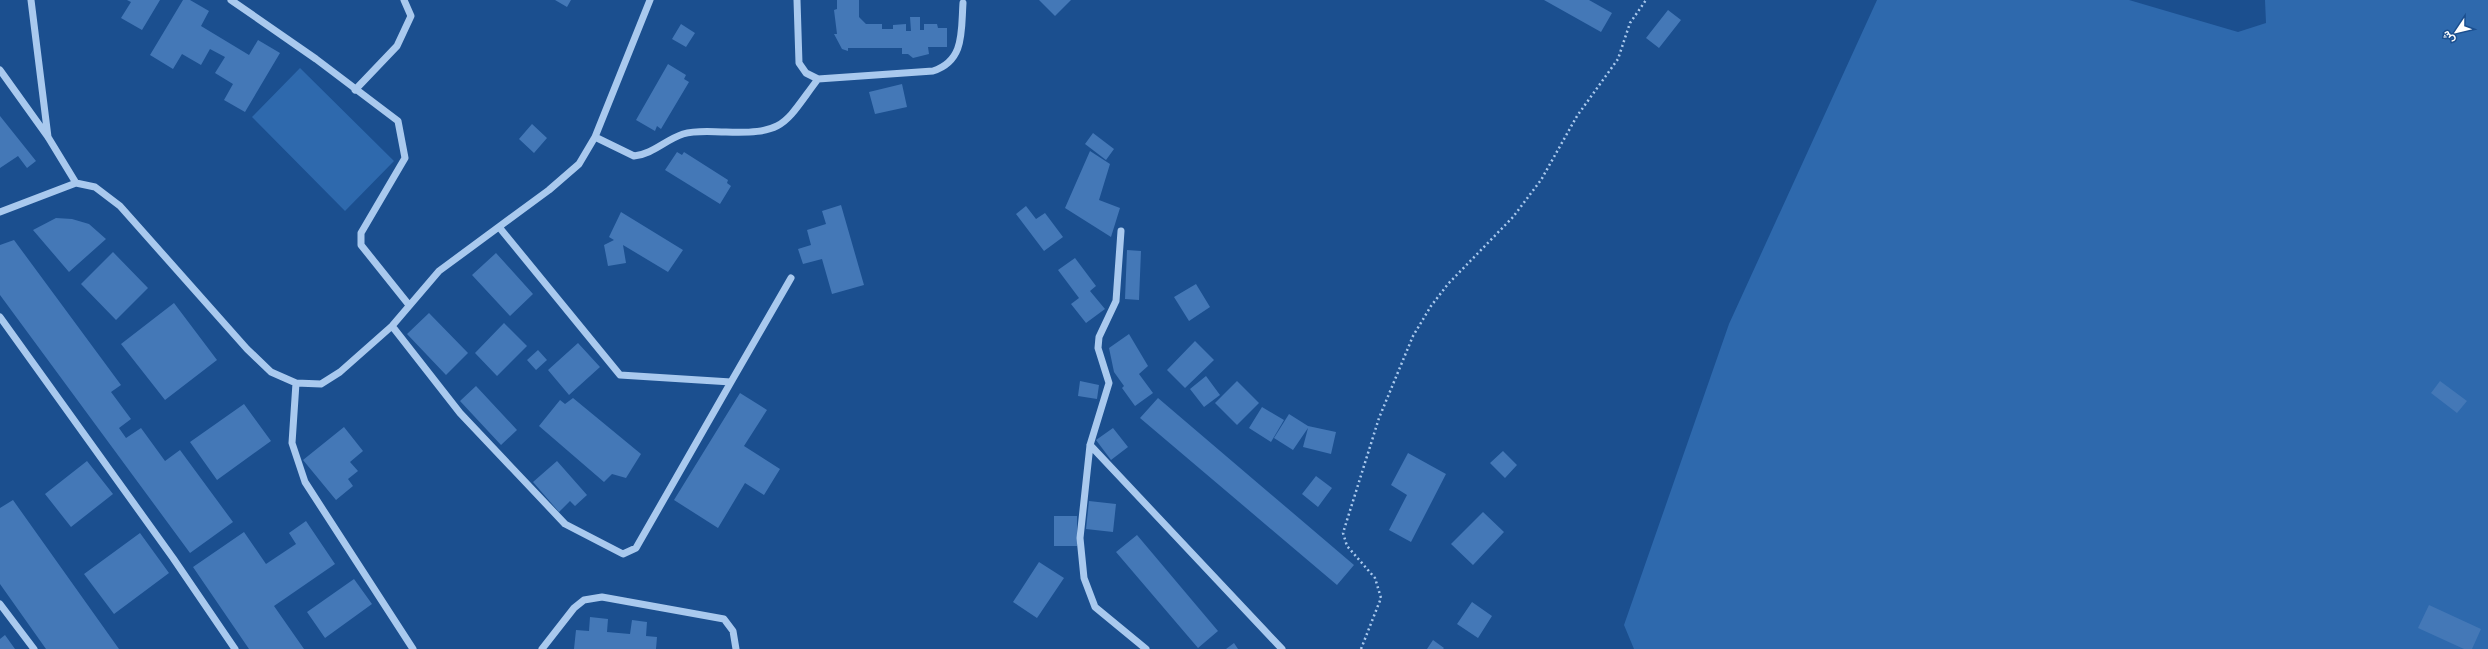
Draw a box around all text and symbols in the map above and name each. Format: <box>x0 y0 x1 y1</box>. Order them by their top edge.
north arrow <box>2436 12 2476 52</box>
text: ش <box>2439 28 2457 47</box>

